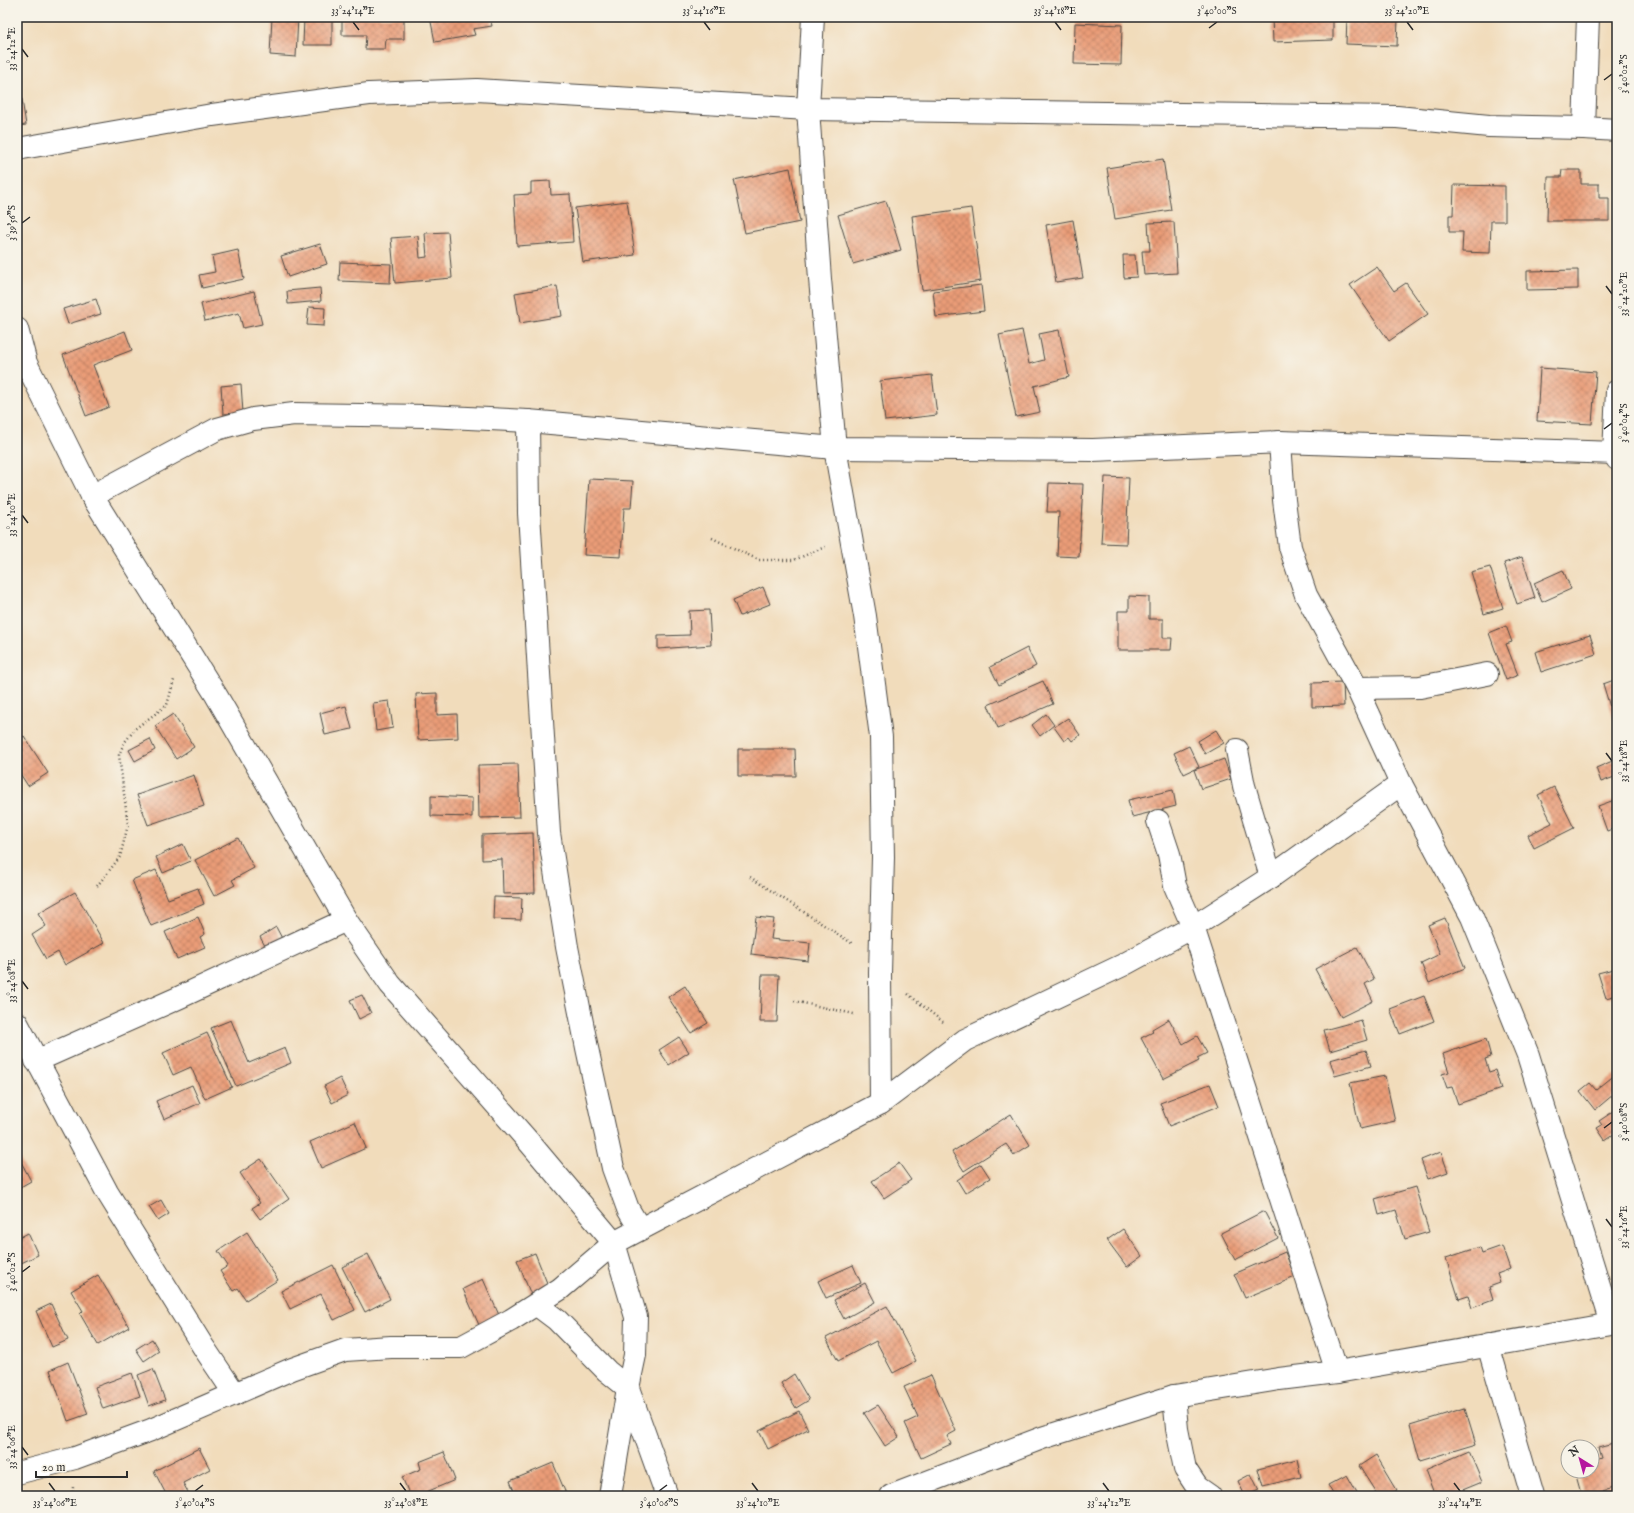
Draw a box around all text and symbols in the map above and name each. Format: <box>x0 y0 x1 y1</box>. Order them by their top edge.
text: 33°24'14"E <box>331 5 375 18</box>
text: 33°24'16"E <box>683 5 725 18</box>
text: 33°24'18"E <box>1034 5 1076 18</box>
text: 3°40'00"S <box>1197 5 1237 18</box>
text: 33°24'20"E <box>1385 5 1429 18</box>
text: 33°24'12"E <box>6 27 19 71</box>
text: 3°40'02"S <box>1618 54 1631 94</box>
text: 3°39'56"S <box>6 205 19 241</box>
text: 33°24'20"E <box>1618 272 1631 316</box>
text: 3°40'04"S <box>1618 403 1631 443</box>
text: 33°24'10"E <box>6 493 19 537</box>
text: 33°24'18"E <box>1618 740 1631 782</box>
text: 33°24'08"E <box>6 959 19 1003</box>
text: 3°40'08"S <box>1618 1103 1631 1141</box>
text: 33°24'16"E <box>1618 1206 1631 1248</box>
text: 3°40'02"S <box>6 1252 19 1292</box>
text: 33°24'06"E <box>6 1425 19 1469</box>
north arrow <box>1560 1439 1600 1479</box>
text: N <box>1566 1443 1583 1461</box>
scale bar <box>36 1453 127 1479</box>
text: 20 m <box>42 1460 65 1475</box>
text: 33°24'06"E <box>33 1497 77 1510</box>
text: 3°40'04"S <box>175 1497 215 1510</box>
text: 33°24'08"E <box>384 1497 428 1510</box>
text: 3°40'06"S <box>640 1497 678 1510</box>
text: 33°24'10"E <box>736 1497 780 1510</box>
text: 33°24'12"E <box>1087 1497 1131 1510</box>
text: 33°24'14"E <box>1438 1497 1482 1510</box>

